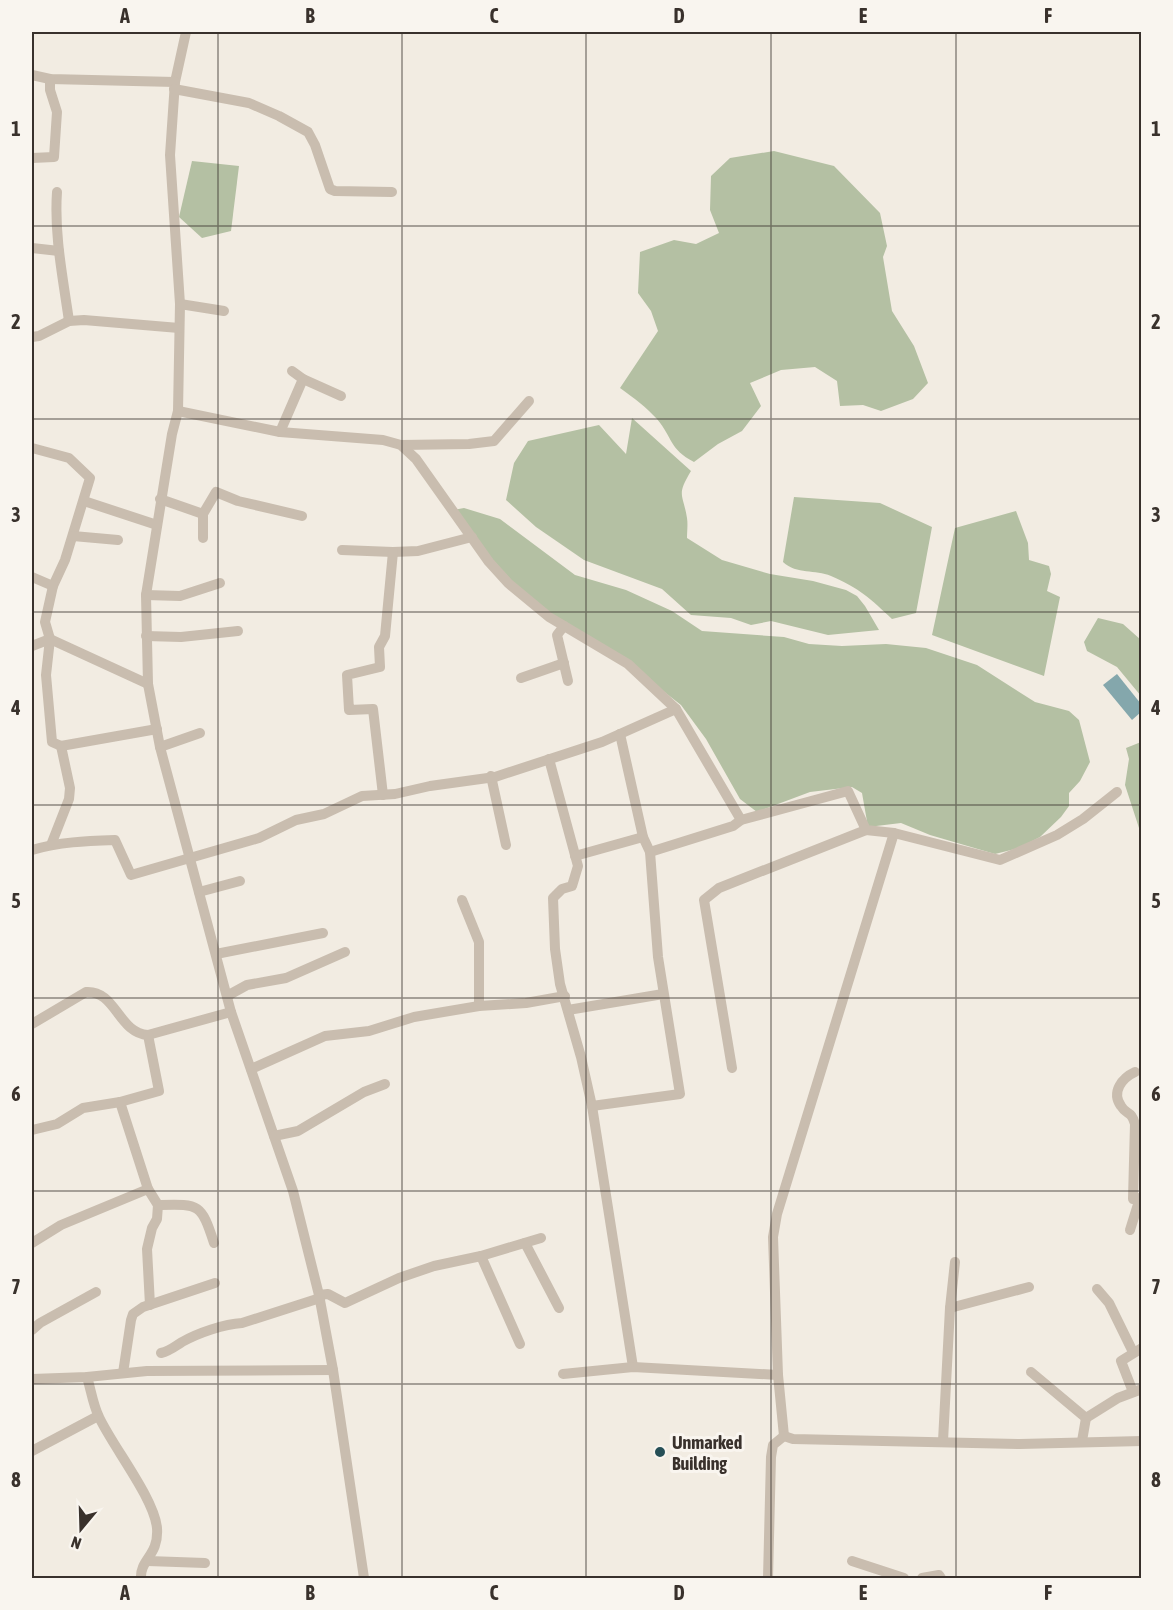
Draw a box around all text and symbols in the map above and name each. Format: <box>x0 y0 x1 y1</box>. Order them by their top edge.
text: A <box>119 4 130 27</box>
text: B <box>305 4 315 27</box>
text: C <box>490 4 499 27</box>
text: D <box>673 4 685 27</box>
text: E <box>859 4 868 27</box>
text: F <box>1044 4 1052 27</box>
text: 1 <box>11 117 21 140</box>
text: 1 <box>1151 117 1161 140</box>
text: 2 <box>11 310 21 333</box>
text: 2 <box>1151 310 1161 333</box>
text: 3 <box>11 503 21 526</box>
text: 3 <box>1151 503 1161 526</box>
text: 4 <box>10 696 21 719</box>
text: 4 <box>1150 696 1161 719</box>
text: 5 <box>11 889 21 912</box>
text: 5 <box>1151 889 1161 912</box>
text: 6 <box>11 1082 21 1105</box>
text: 6 <box>1151 1082 1161 1105</box>
text: 7 <box>11 1275 21 1298</box>
text: 7 <box>1151 1275 1161 1298</box>
place label: Unmarked Building <box>672 1432 742 1474</box>
marker: Unmarked Building <box>653 1445 667 1459</box>
text: 8 <box>11 1468 21 1491</box>
text: 8 <box>1151 1468 1161 1491</box>
north arrow <box>51 1499 111 1559</box>
text: N <box>69 1533 84 1553</box>
text: A <box>119 1581 130 1604</box>
text: B <box>305 1581 315 1604</box>
text: C <box>490 1581 499 1604</box>
text: D <box>673 1581 685 1604</box>
text: E <box>859 1581 868 1604</box>
text: F <box>1044 1581 1052 1604</box>

